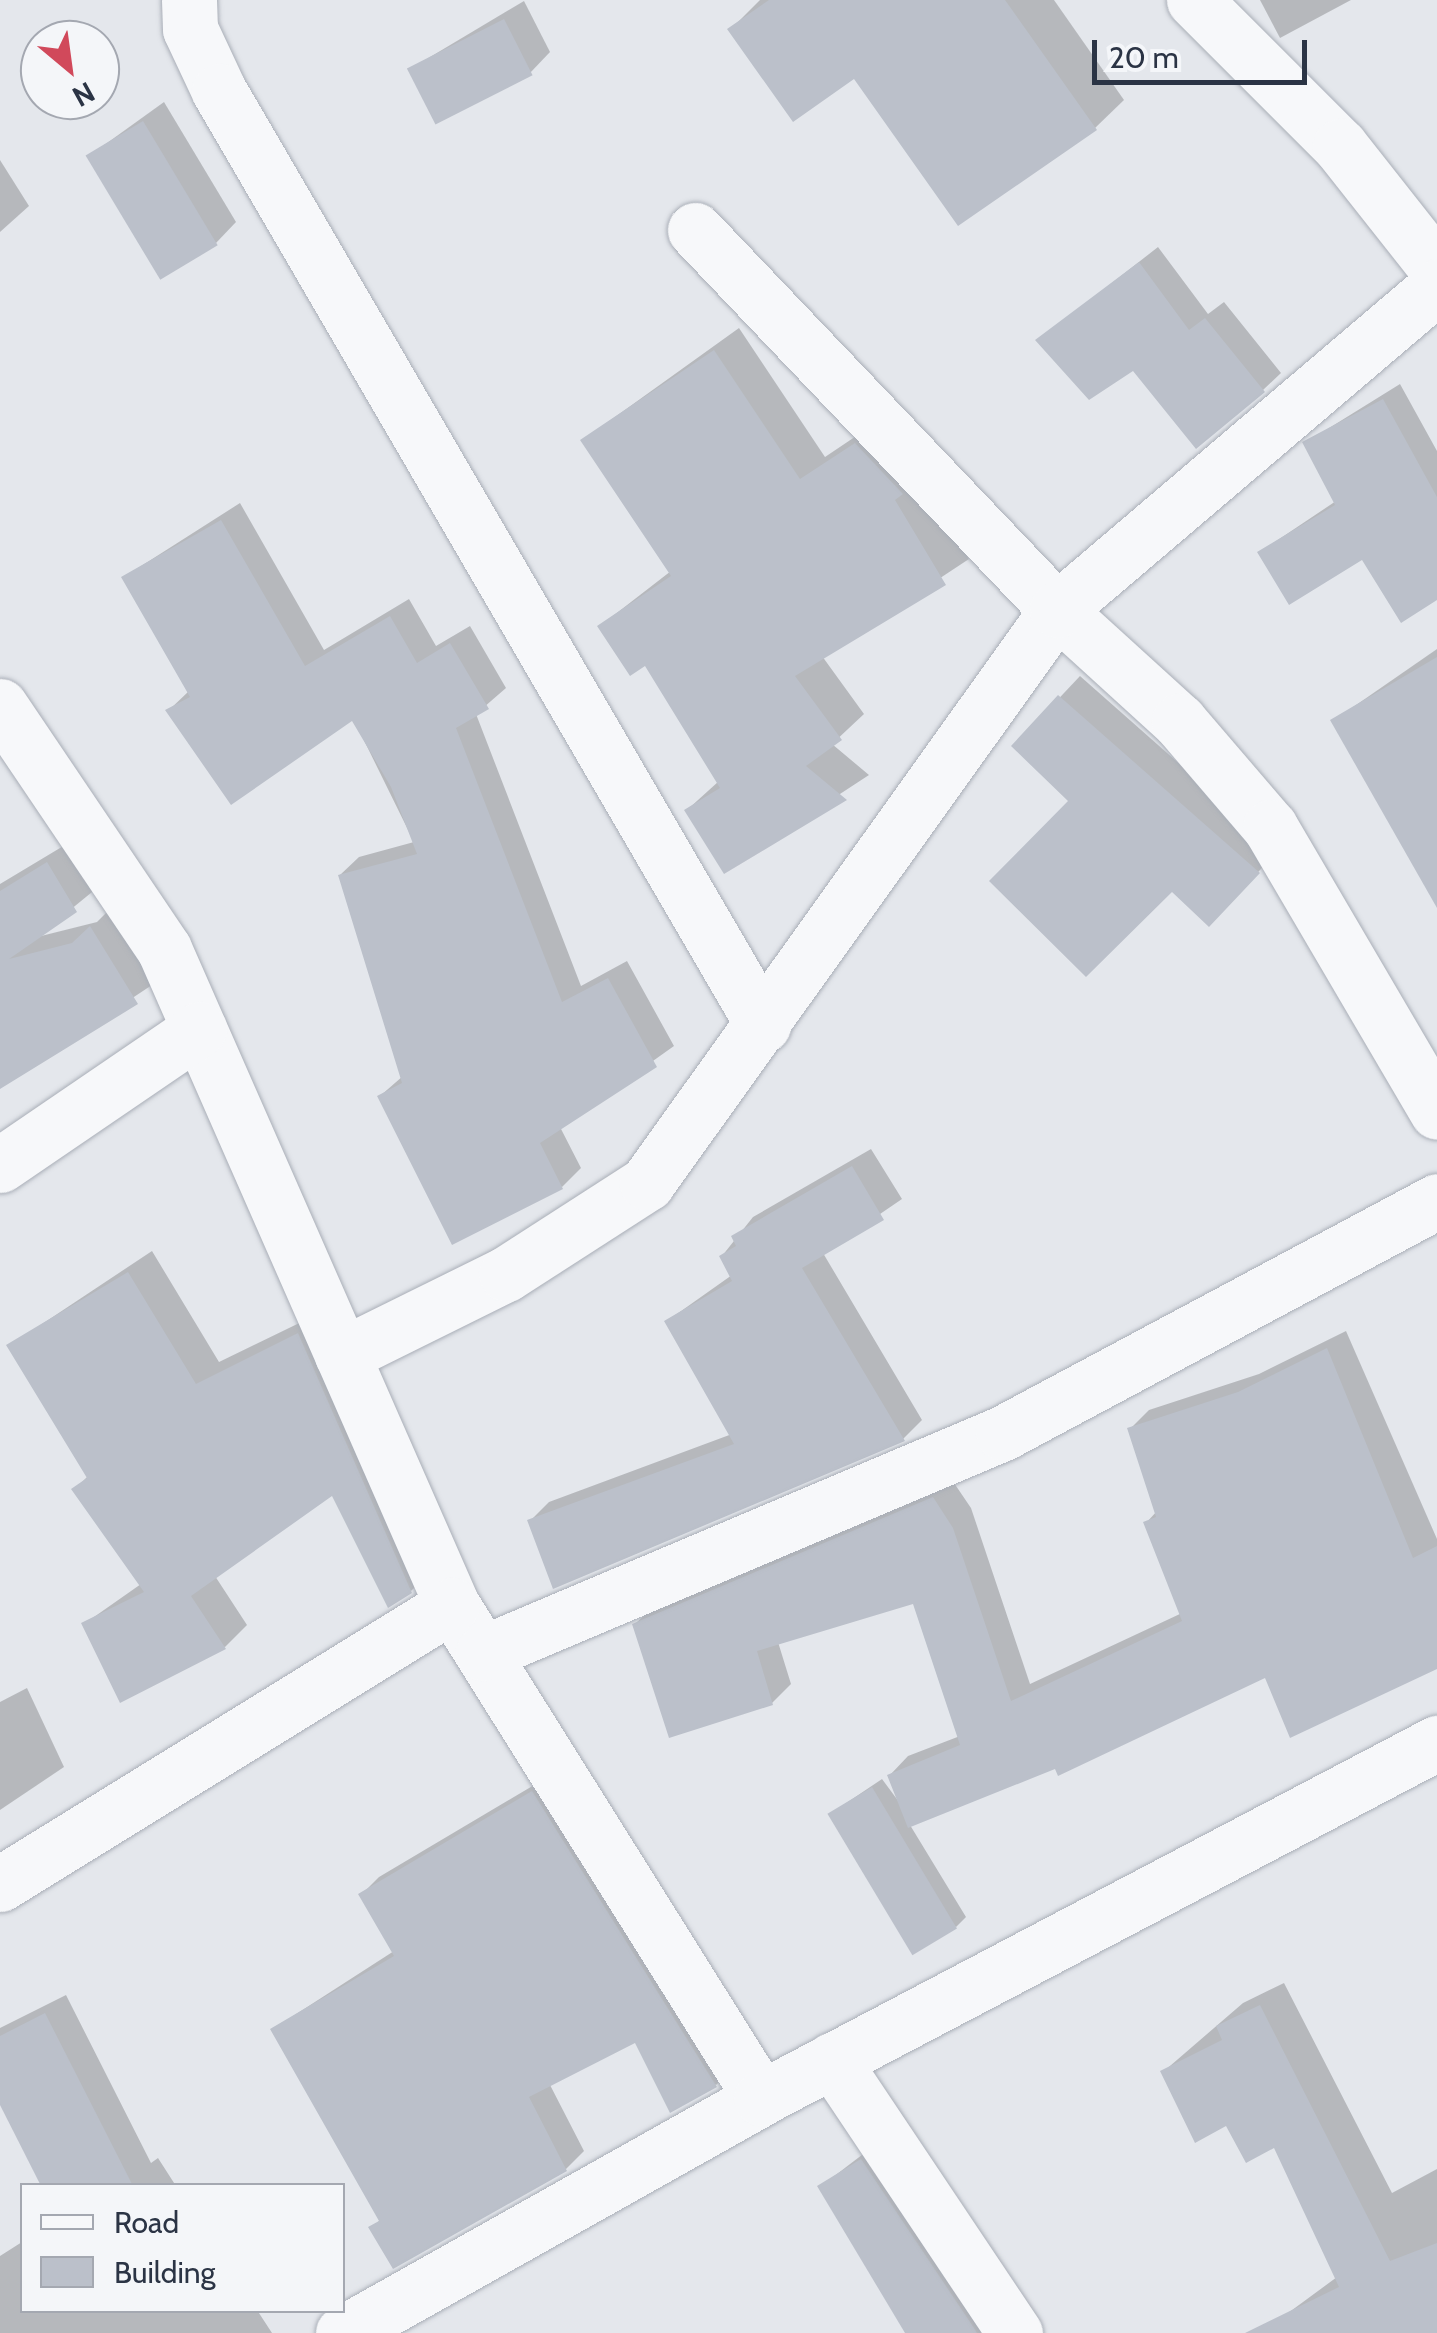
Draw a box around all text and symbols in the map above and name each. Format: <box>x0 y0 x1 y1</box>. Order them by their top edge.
north arrow <box>20 20 120 120</box>
scale bar <box>1097 20 1312 82</box>
text: 20 m <box>1109 39 1179 76</box>
text: N <box>67 75 100 114</box>
legend <box>20 2183 345 2313</box>
text: Road <box>114 2204 179 2241</box>
text: Building <box>114 2254 216 2291</box>

